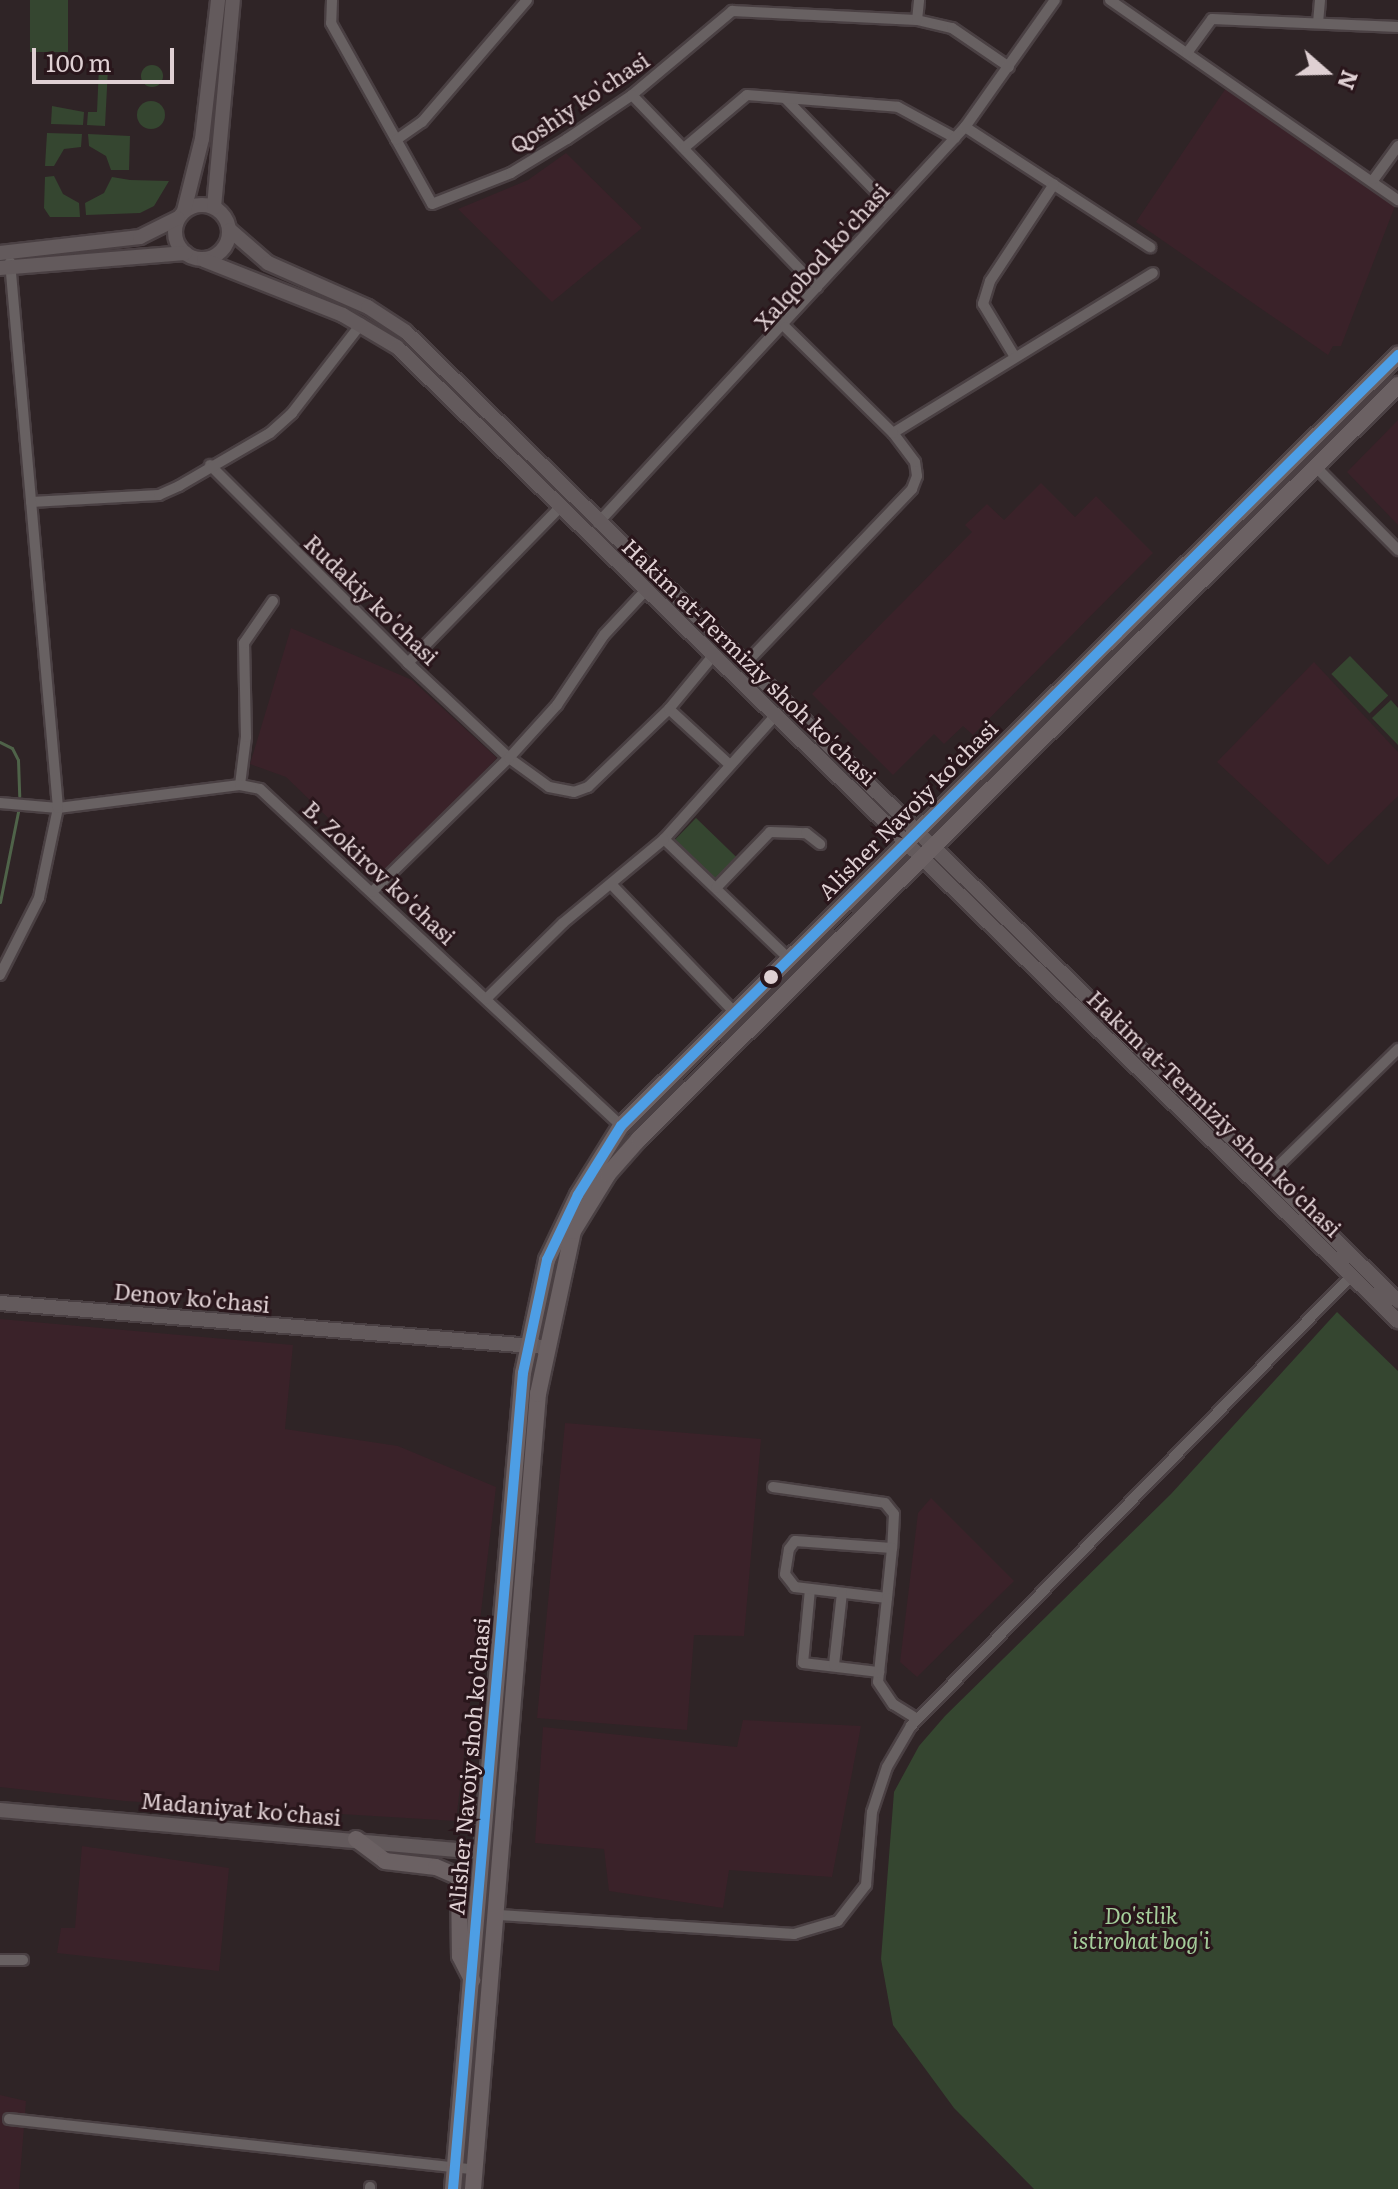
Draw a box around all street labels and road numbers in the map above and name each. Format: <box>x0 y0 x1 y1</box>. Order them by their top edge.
street label: Qoshiy ko'chasi <box>505 46 653 158</box>
street label: Xalqobod ko'chasi <box>748 177 894 335</box>
street label: Rudakiy ko'chasi <box>300 529 444 669</box>
street label: Hakim at-Termiziy shoh ko'chasi <box>618 533 882 789</box>
street label: Alisher Navoiy ko’chasi <box>812 714 1002 904</box>
street label: B. Zokirov ko'chasi <box>298 795 462 949</box>
street label: Hakim at-Termiziy shoh ko'chasi <box>1083 985 1347 1241</box>
street label: Denov ko'chasi <box>113 1277 271 1317</box>
street label: Alisher Navoiy shoh ko'chasi <box>442 1616 494 1916</box>
street label: Madaniyat ko'chasi <box>140 1786 342 1830</box>

